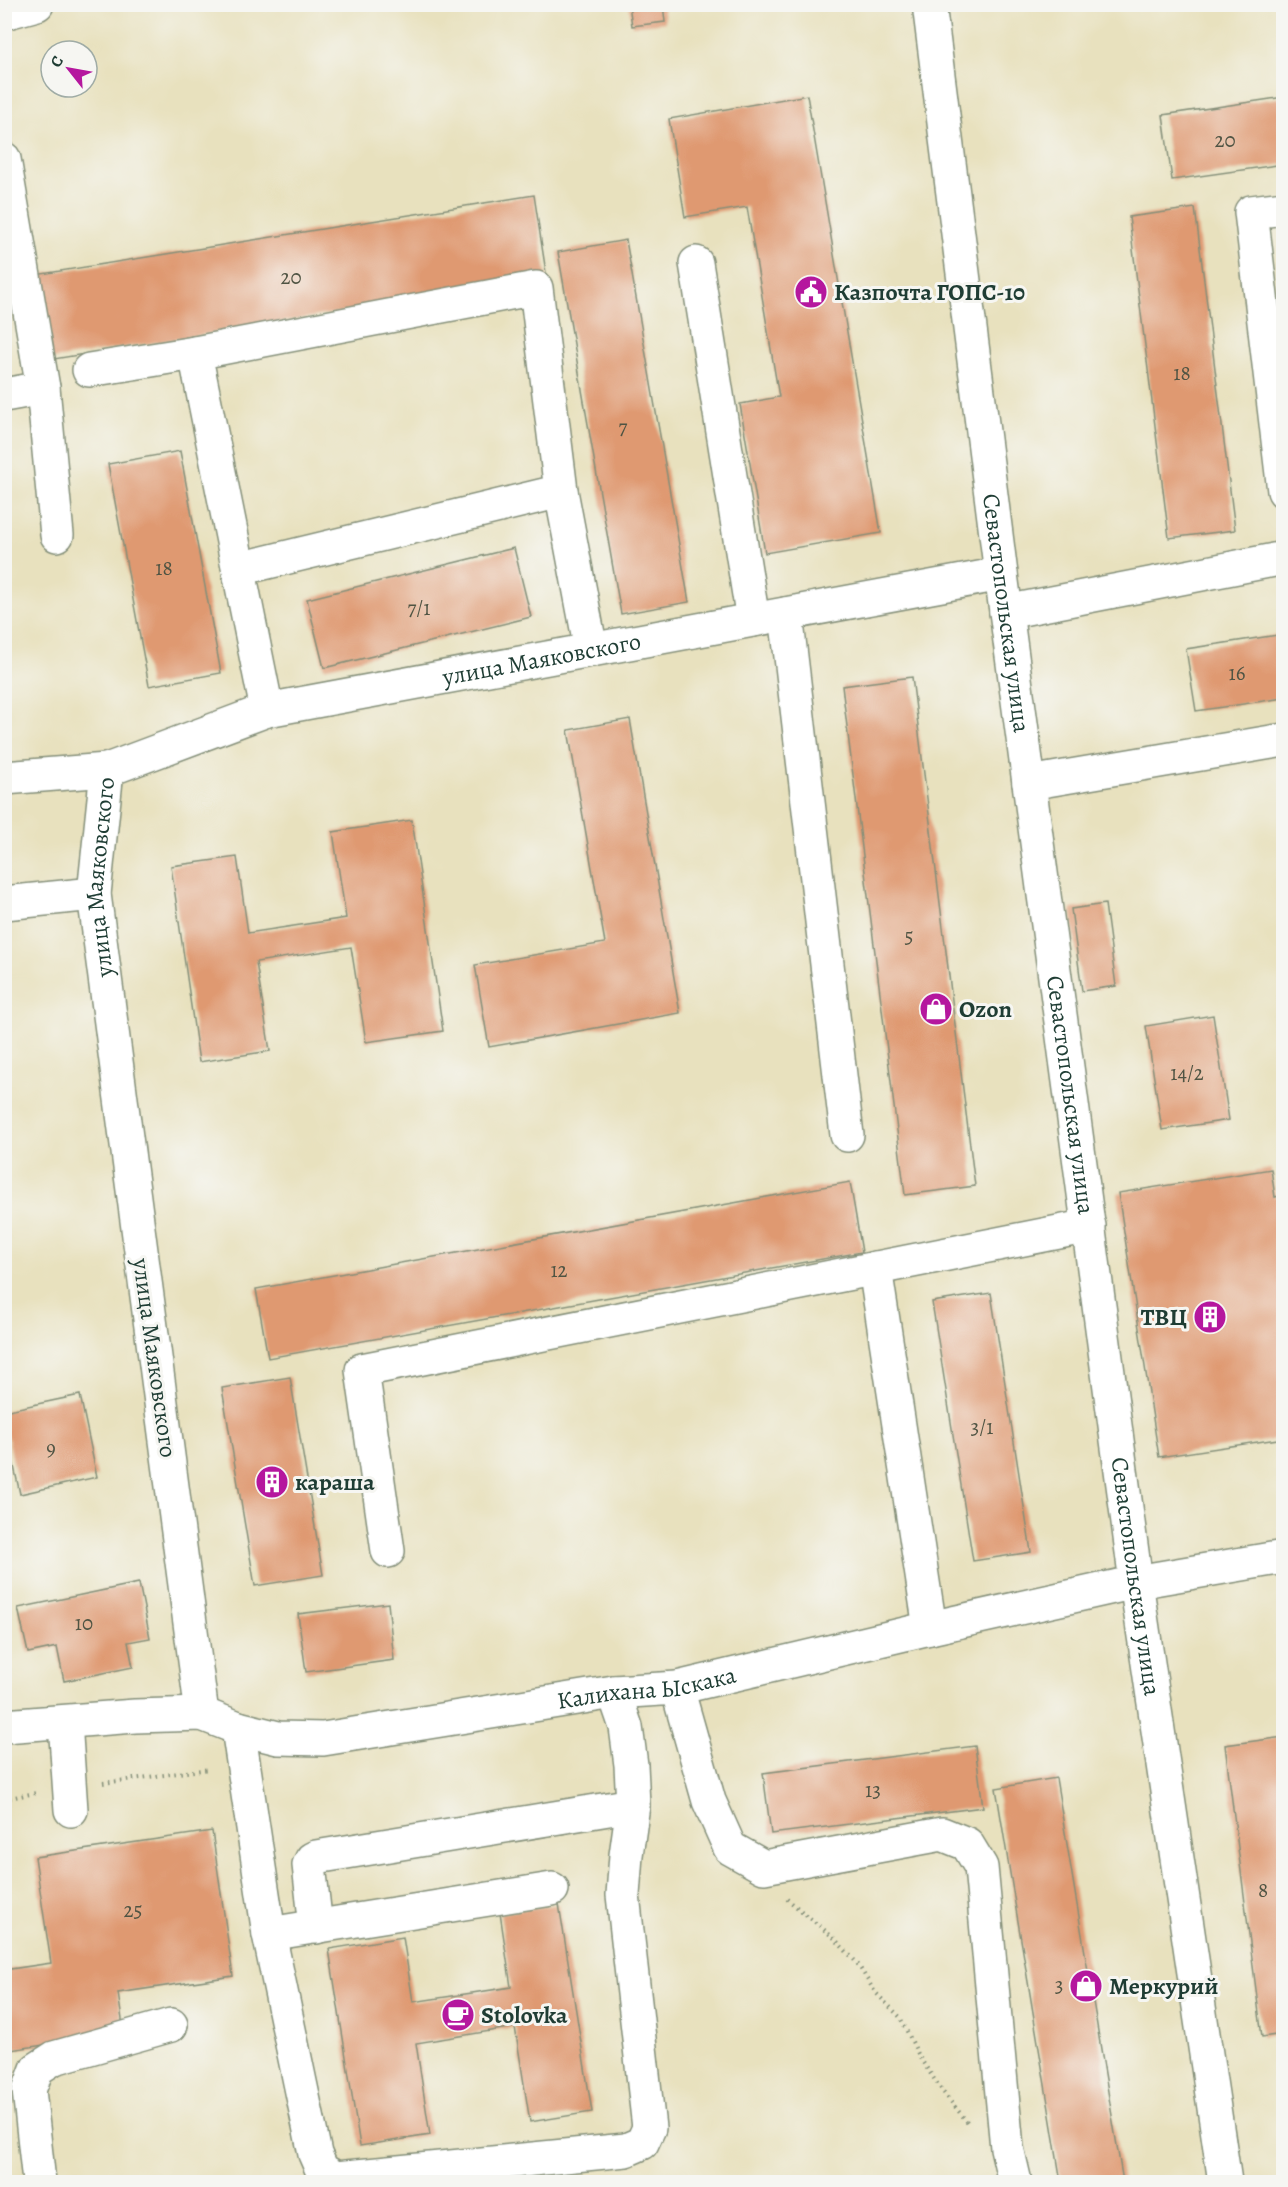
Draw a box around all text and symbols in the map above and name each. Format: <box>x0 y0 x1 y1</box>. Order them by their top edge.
north arrow <box>39 39 99 99</box>
text: С <box>45 52 69 72</box>
house number: 20 <box>1214 126 1236 154</box>
house number: 20 <box>280 263 302 291</box>
public building icon: Казпочта ГОПС-10 <box>793 274 829 310</box>
place label: Казпочта ГОПС-10 <box>834 276 1025 308</box>
house number: 18 <box>1173 359 1191 387</box>
house number: 7 <box>619 413 628 441</box>
street label: Севастопольская улица <box>975 492 1038 734</box>
house number: 18 <box>155 554 173 582</box>
house number: 7/1 <box>408 594 430 622</box>
street label: улица Маяковского <box>439 625 643 693</box>
house number: 16 <box>1229 659 1246 687</box>
street label: улица Маяковского <box>78 775 122 980</box>
house number: 5 <box>904 922 914 950</box>
street label: Севастопольская улица <box>1039 973 1103 1216</box>
shop icon: Ozon <box>918 991 954 1027</box>
place label: Ozon <box>959 993 1013 1025</box>
house number: 14/2 <box>1170 1059 1204 1087</box>
street label: улица Маяковского <box>125 1255 185 1460</box>
house number: 12 <box>550 1256 568 1284</box>
building icon: ТВЦ <box>1192 1299 1228 1335</box>
place label: ТВЦ <box>1141 1301 1187 1333</box>
house number: 3/1 <box>971 1413 993 1441</box>
house number: 9 <box>46 1434 56 1462</box>
street label: Севастопольская улица <box>1103 1455 1169 1698</box>
building icon: караша <box>254 1464 290 1500</box>
place label: караша <box>295 1466 375 1498</box>
house number: 10 <box>75 1609 93 1637</box>
street label: Калихана Ыскака <box>555 1659 739 1717</box>
house number: 13 <box>865 1776 881 1804</box>
house number: 8 <box>1258 1876 1268 1904</box>
house number: 25 <box>123 1896 143 1924</box>
shop icon: Меркурий <box>1068 1968 1104 2004</box>
place label: Меркурий <box>1109 1970 1219 2002</box>
house number: 3 <box>1055 1971 1063 1999</box>
cafe icon: Stolovka <box>440 1997 476 2033</box>
place label: Stolovka <box>481 1999 568 2031</box>

